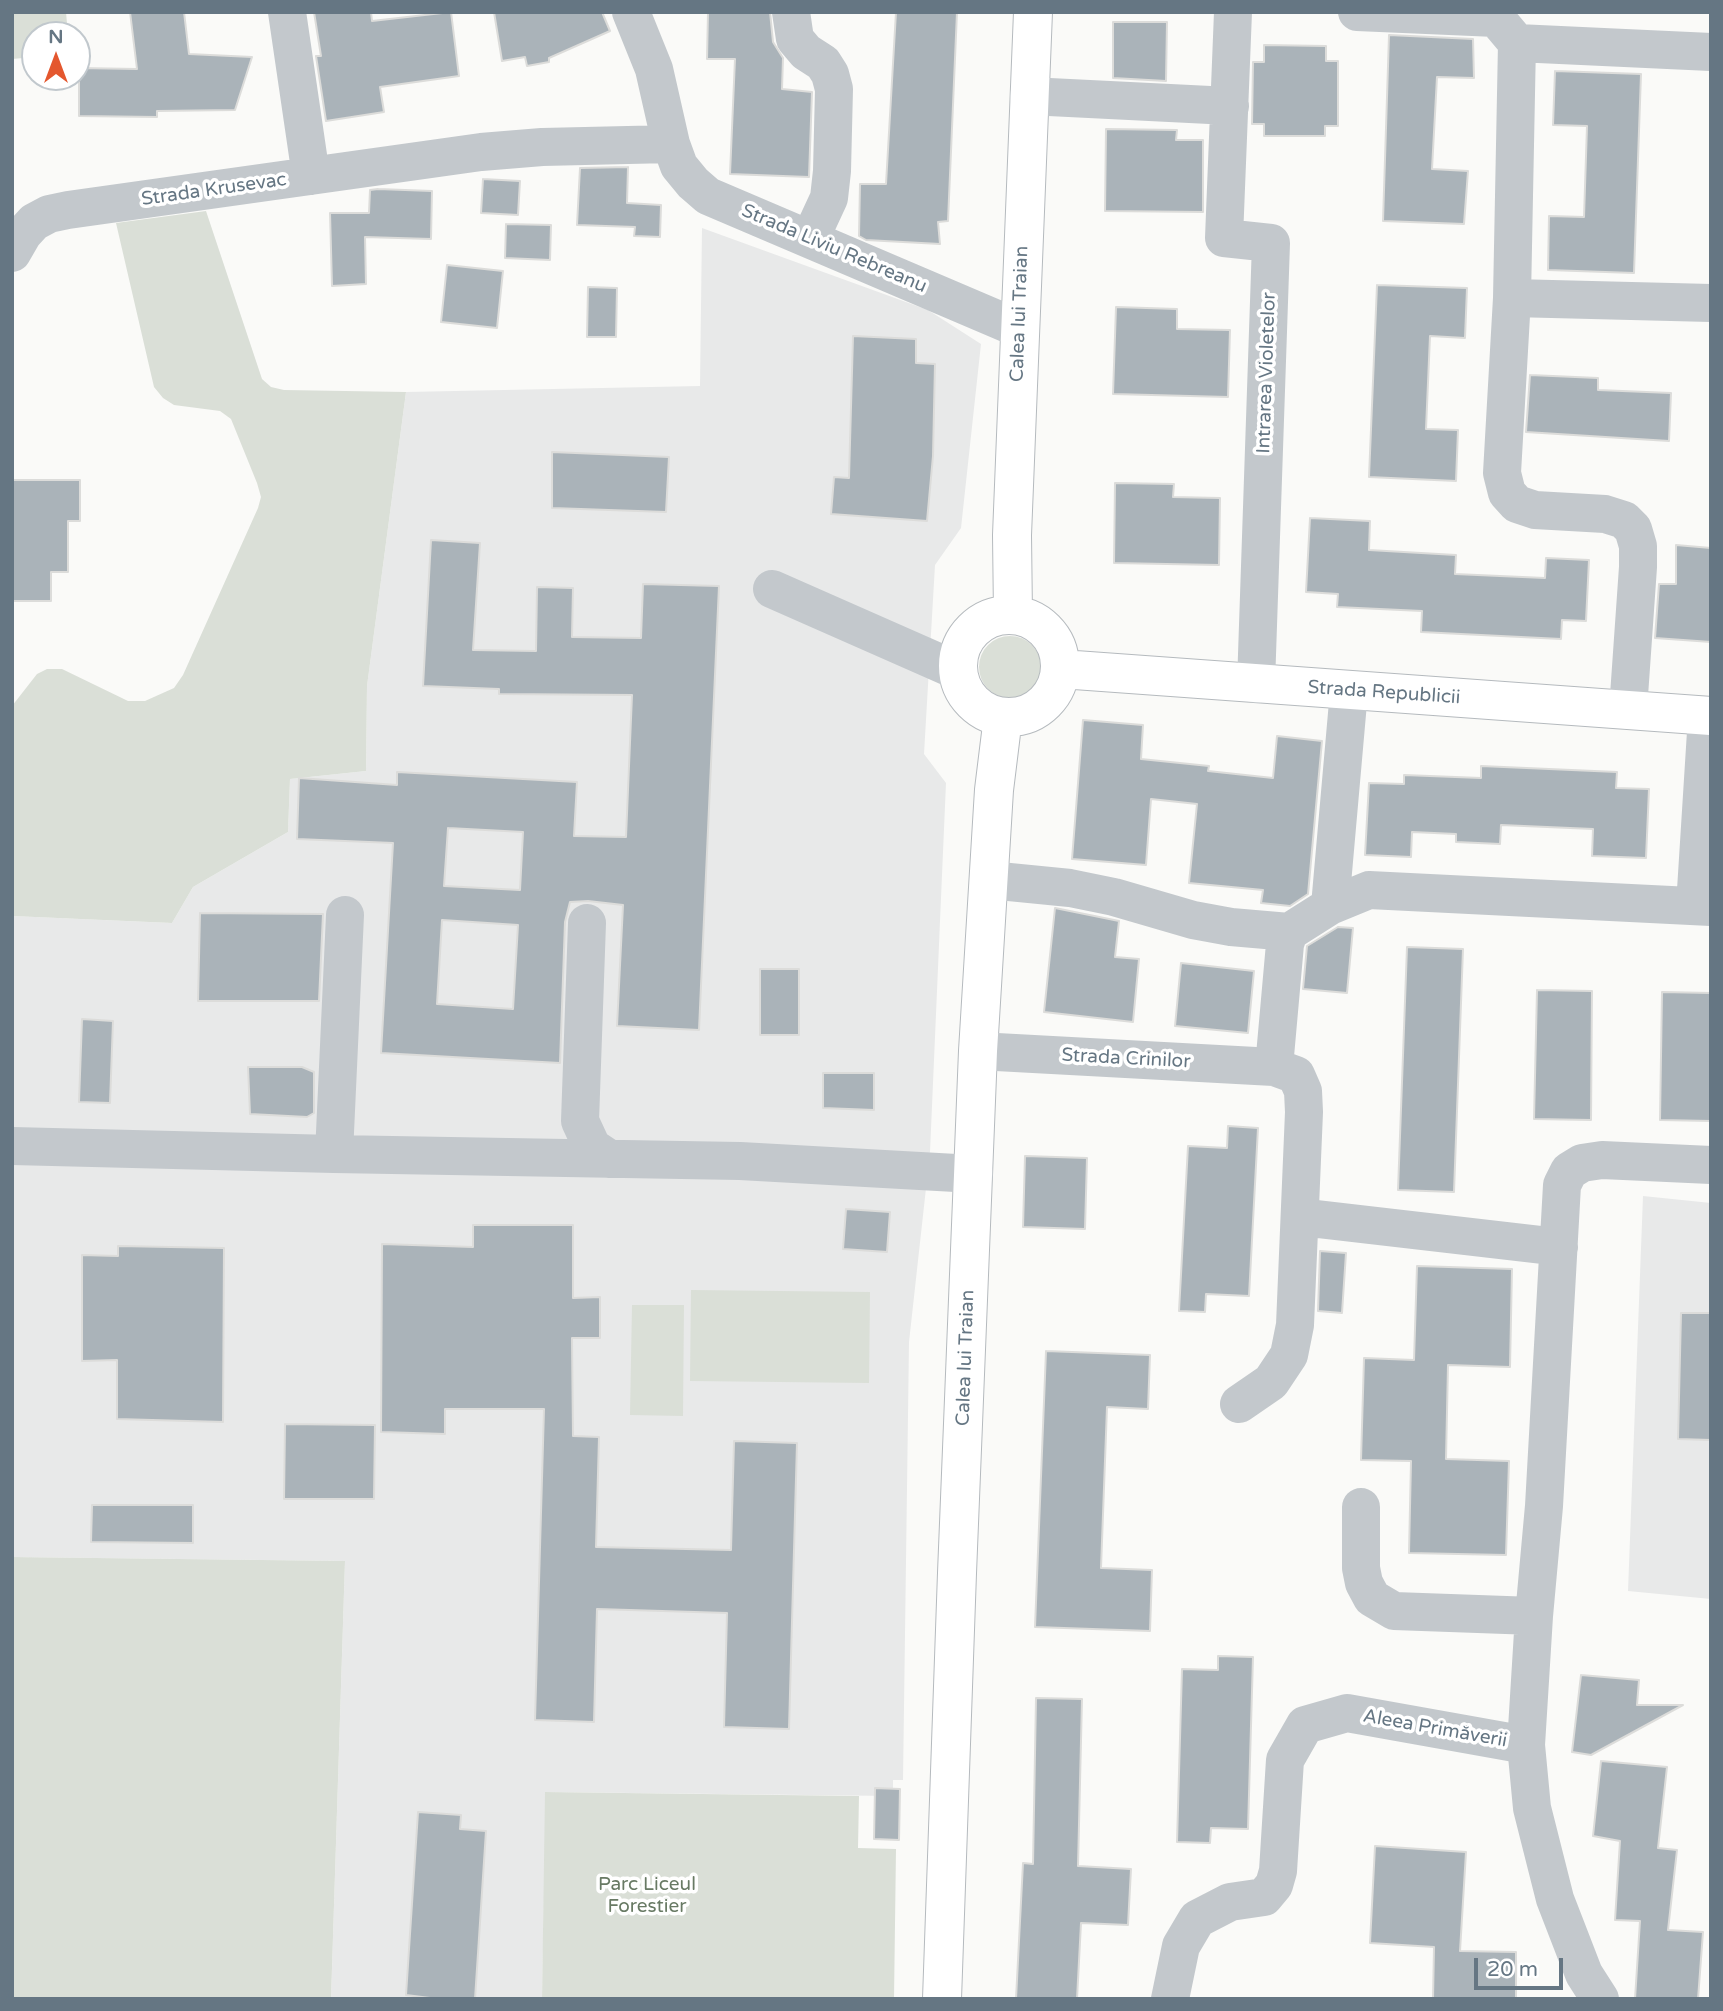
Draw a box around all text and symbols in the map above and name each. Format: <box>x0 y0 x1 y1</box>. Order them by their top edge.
north arrow <box>21 21 91 91</box>
text: N <box>48 26 64 48</box>
street label: Strada Krusevac <box>140 169 288 211</box>
street label: Strada Liviu Rebreanu <box>738 200 930 298</box>
street label: Calea lui Traian <box>1006 245 1034 383</box>
street label: Intrarea Violetelor <box>1253 292 1281 454</box>
street label: Strada Republicii <box>1307 676 1461 710</box>
street label: Strada Crinilor <box>1061 1044 1191 1074</box>
street label: Calea lui Traian <box>952 1289 980 1427</box>
street label: Aleea Primăverii <box>1361 1705 1509 1753</box>
park label: Parc Liceul Forestier <box>598 1874 696 1918</box>
scale bar <box>1478 1944 1567 1988</box>
text: 20 m <box>1487 1957 1538 1982</box>

